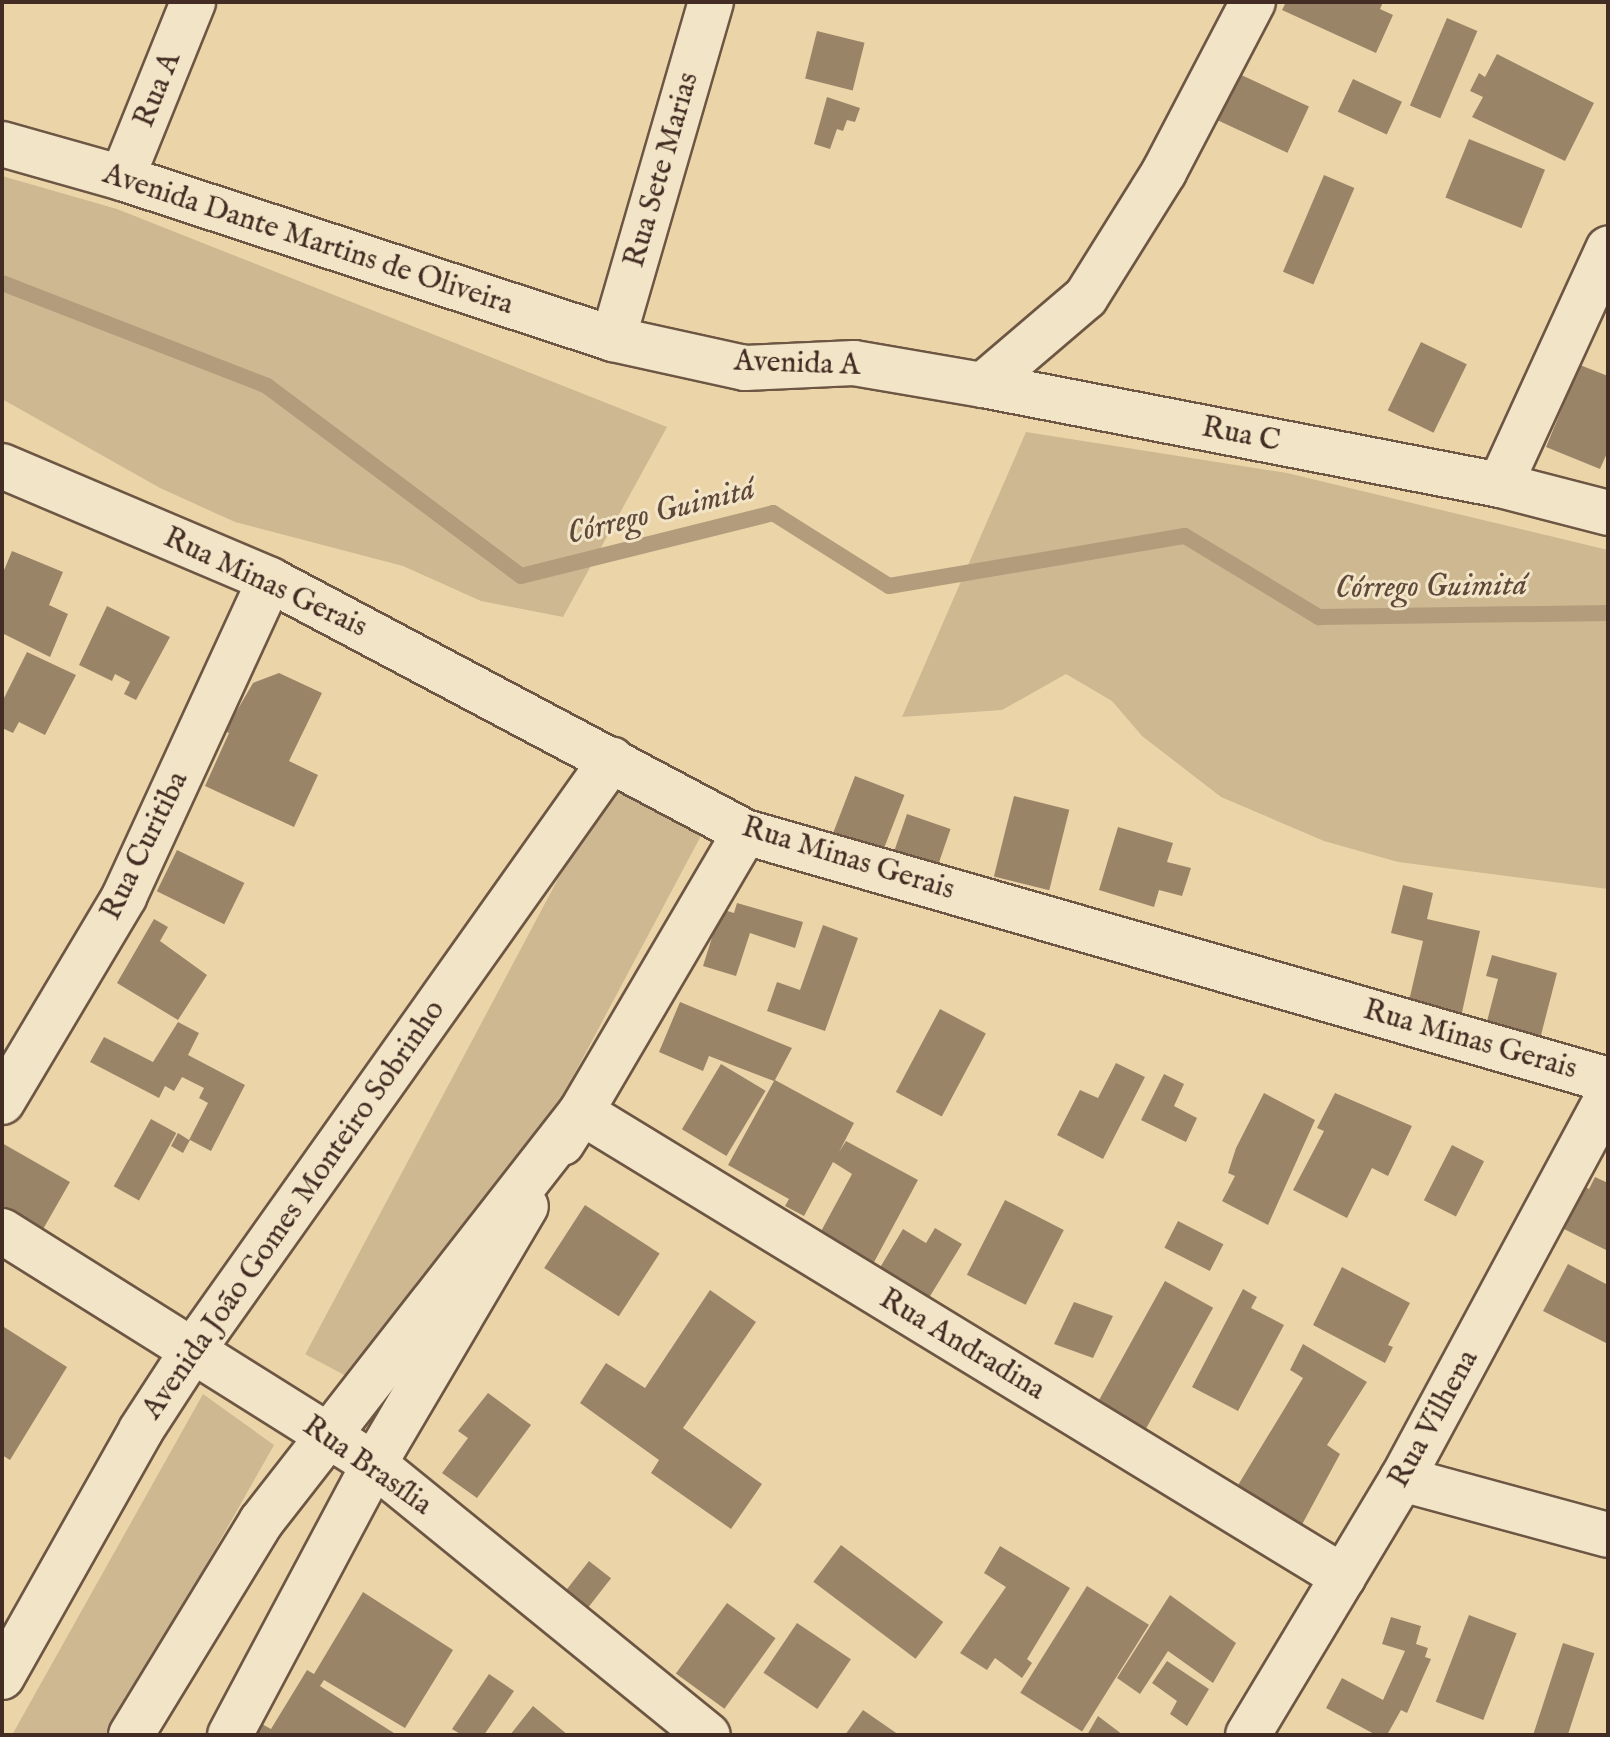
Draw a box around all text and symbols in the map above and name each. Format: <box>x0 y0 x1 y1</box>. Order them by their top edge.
street label: Rua A <box>127 47 189 133</box>
street label: Rua Sete Marias <box>617 68 707 272</box>
street label: Avenida Dante Martins de Oliveira <box>98 157 518 323</box>
street label: Avenida A <box>733 344 861 384</box>
street label: Rua C <box>1199 410 1283 460</box>
water label: Córrego Guimitá <box>563 471 759 555</box>
street label: Rua Minas Gerais <box>158 520 372 646</box>
water label: Córrego Guimitá <box>1335 567 1527 609</box>
street label: Rua Curitiba <box>94 766 196 926</box>
street label: Rua Minas Gerais <box>737 810 959 908</box>
street label: Rua Minas Gerais <box>1359 992 1581 1088</box>
street label: Avenida João Gomes Monteiro Sobrinho <box>135 993 453 1427</box>
street label: Rua Andradina <box>873 1281 1051 1409</box>
street label: Rua Vilhena <box>1381 1344 1487 1494</box>
street label: Rua Brasília <box>296 1408 438 1524</box>

